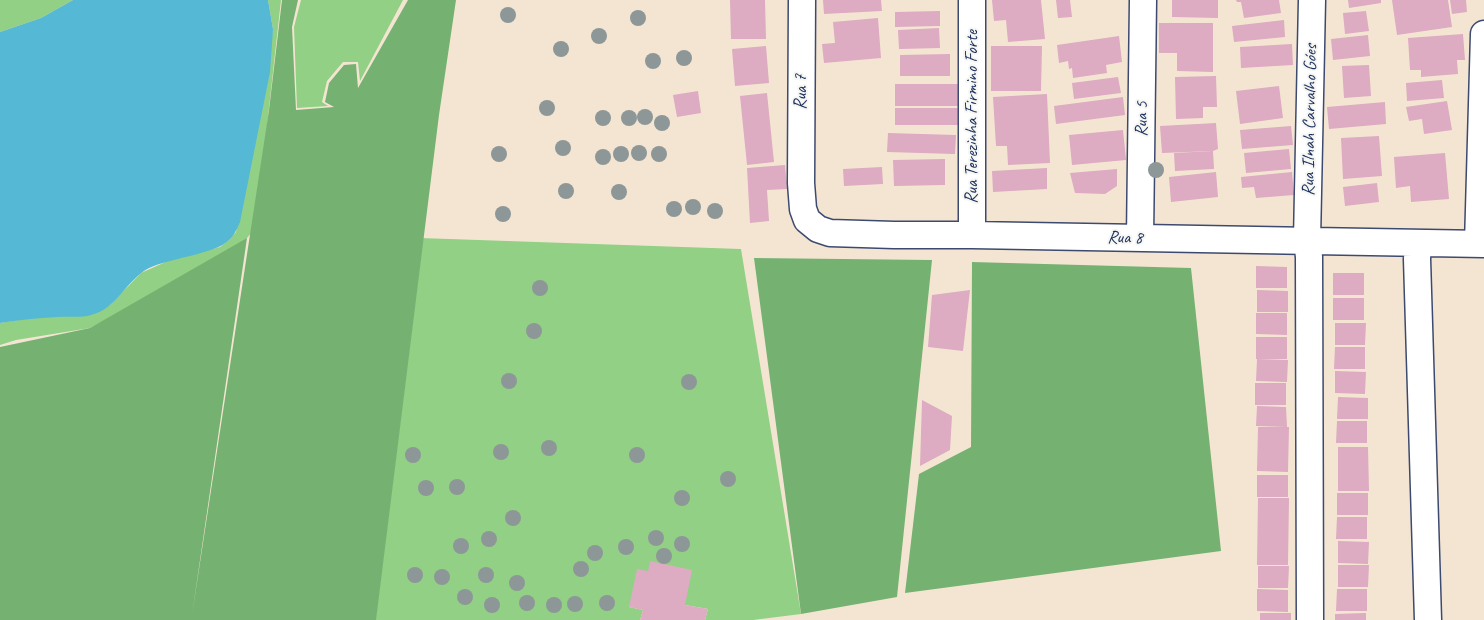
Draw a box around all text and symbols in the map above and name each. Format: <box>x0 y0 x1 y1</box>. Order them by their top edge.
street label: Rua Terezinha Firmino Forte <box>961 30 983 204</box>
street label: Rua Ilnah Carvalho Góes <box>1298 44 1322 196</box>
street label: Rua 7 <box>790 74 812 110</box>
street label: Rua 5 <box>1131 101 1153 137</box>
street label: Rua 8 <box>1107 227 1143 249</box>

